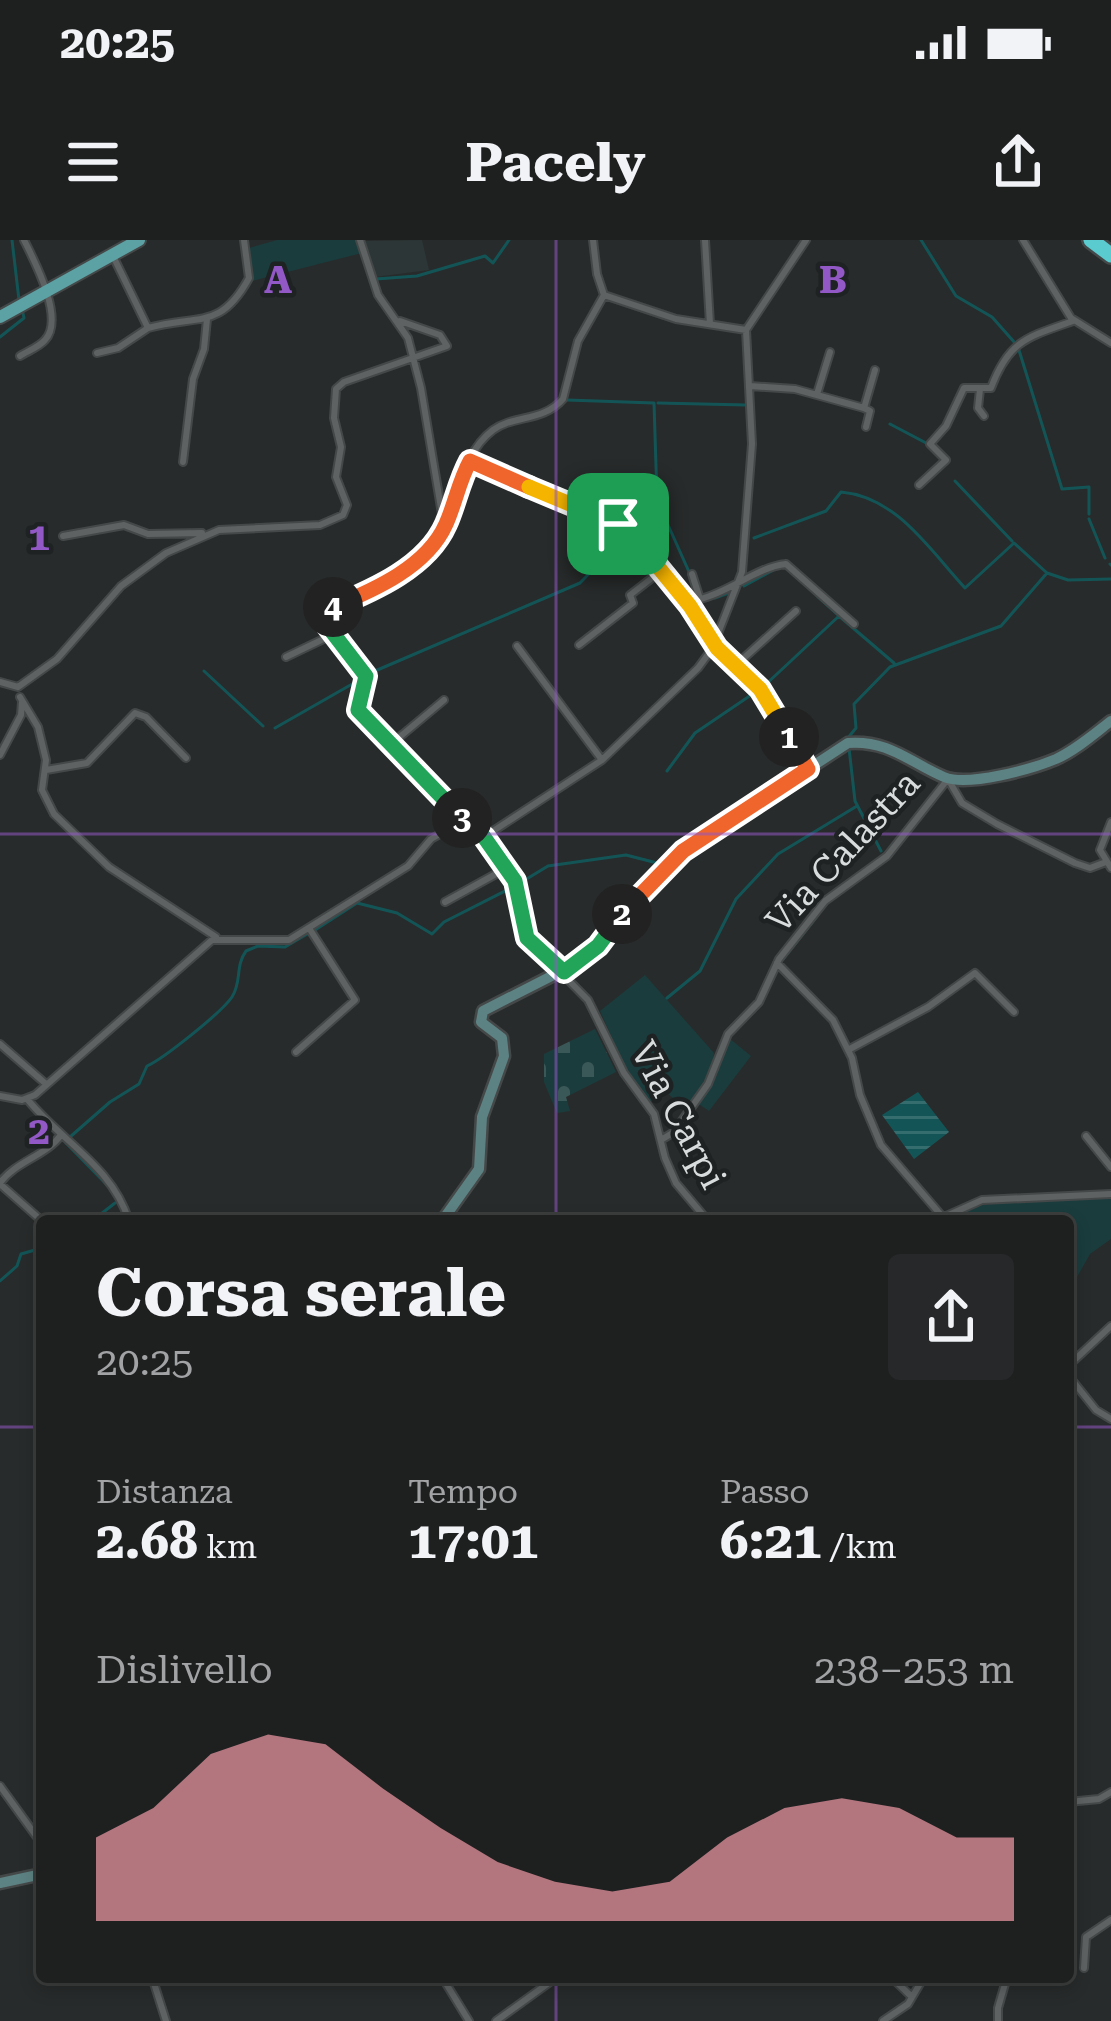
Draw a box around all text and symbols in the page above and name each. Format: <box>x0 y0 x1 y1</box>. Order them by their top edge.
text: 20:25 <box>60 16 175 69</box>
icon: menu <box>60 129 126 195</box>
icon: share <box>985 129 1051 195</box>
text: Pacely <box>465 131 646 194</box>
text: A <box>264 257 292 303</box>
text: B <box>819 257 847 303</box>
pin <box>567 473 669 575</box>
icon: arrive <box>585 491 651 557</box>
text: 1 <box>28 514 50 560</box>
pin: 4 <box>303 577 363 637</box>
text: 4 <box>324 587 342 626</box>
pin: 1 <box>759 707 819 767</box>
text: 1 <box>780 717 798 756</box>
street label: Via Calastra <box>757 762 929 942</box>
pin: 3 <box>432 788 492 848</box>
text: 3 <box>453 798 471 837</box>
pin: 2 <box>592 884 652 944</box>
text: 2 <box>613 894 631 933</box>
street label: Via Carpi <box>622 1034 734 1196</box>
text: 2 <box>28 1108 50 1154</box>
button: share <box>888 1254 1014 1380</box>
text: Corsa serale <box>96 1255 506 1332</box>
text: 20:25 <box>96 1339 193 1385</box>
text: Distanza <box>96 1472 233 1511</box>
text: Tempo <box>408 1472 518 1511</box>
text: Passo <box>720 1472 810 1511</box>
text: 2.68 <box>96 1511 198 1570</box>
text: 17:01 <box>408 1511 538 1570</box>
text: 6:21 <box>720 1511 822 1570</box>
text: km <box>198 1527 257 1566</box>
text: /km <box>822 1527 897 1566</box>
text: Dislivello <box>96 1647 273 1693</box>
text: 238–253 m <box>814 1647 1014 1693</box>

